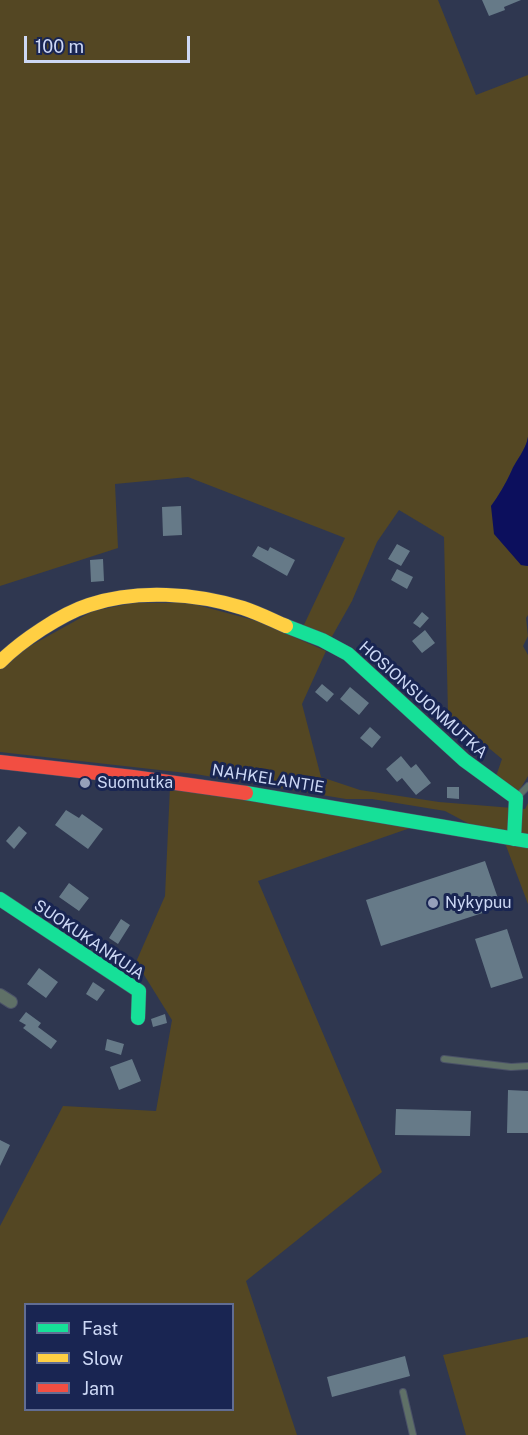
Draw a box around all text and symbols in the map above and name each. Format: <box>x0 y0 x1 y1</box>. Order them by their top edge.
scale bar <box>27 24 194 62</box>
text: 100 m <box>35 36 84 57</box>
street label: HOSIONSUONMUTKA <box>355 637 491 763</box>
street label: NAHKELANTIE <box>210 761 326 797</box>
place label: Suomutka <box>97 773 173 793</box>
marker: Suomutka <box>78 776 92 790</box>
place label: Nykypuu <box>445 893 511 913</box>
street label: SUOKUKANKUJA <box>30 896 148 984</box>
marker: Nykypuu <box>426 896 440 910</box>
legend <box>24 1303 234 1411</box>
text: Fast <box>82 1318 118 1339</box>
text: Slow <box>82 1348 123 1369</box>
text: Jam <box>82 1378 115 1399</box>

